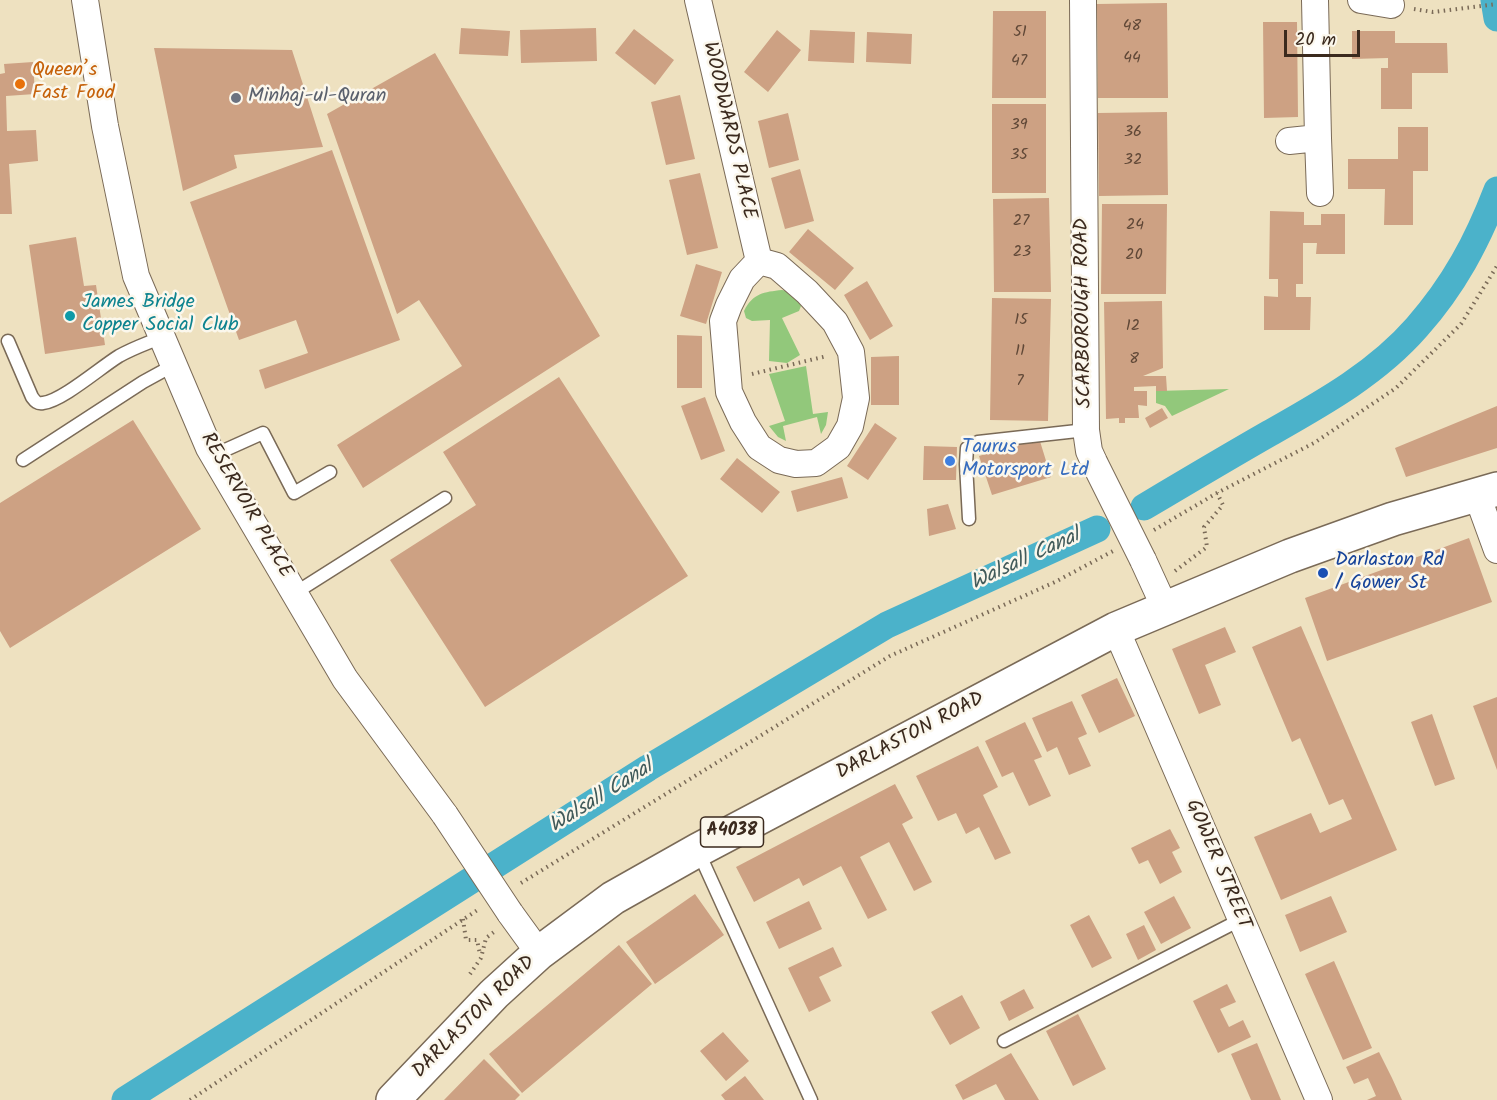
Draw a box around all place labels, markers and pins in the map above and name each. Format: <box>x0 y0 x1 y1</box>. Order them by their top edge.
place label: Queen’s Fast Food <box>32 60 115 107</box>
marker: Queen’s Fast Food <box>13 77 27 91</box>
place label: Minhaj-ul-Quran <box>248 86 386 110</box>
marker: Minhaj-ul-Quran <box>229 91 243 105</box>
place label: James Bridge Copper Social Club <box>82 292 238 339</box>
marker: James Bridge Copper Social Club <box>63 309 77 323</box>
place label: Taurus Motorsport Ltd <box>962 437 1088 484</box>
marker: Taurus Motorsport Ltd <box>943 454 957 468</box>
place label: Darlaston Rd / Gower St <box>1335 550 1444 597</box>
marker: Darlaston Rd / Gower St <box>1316 566 1330 580</box>

